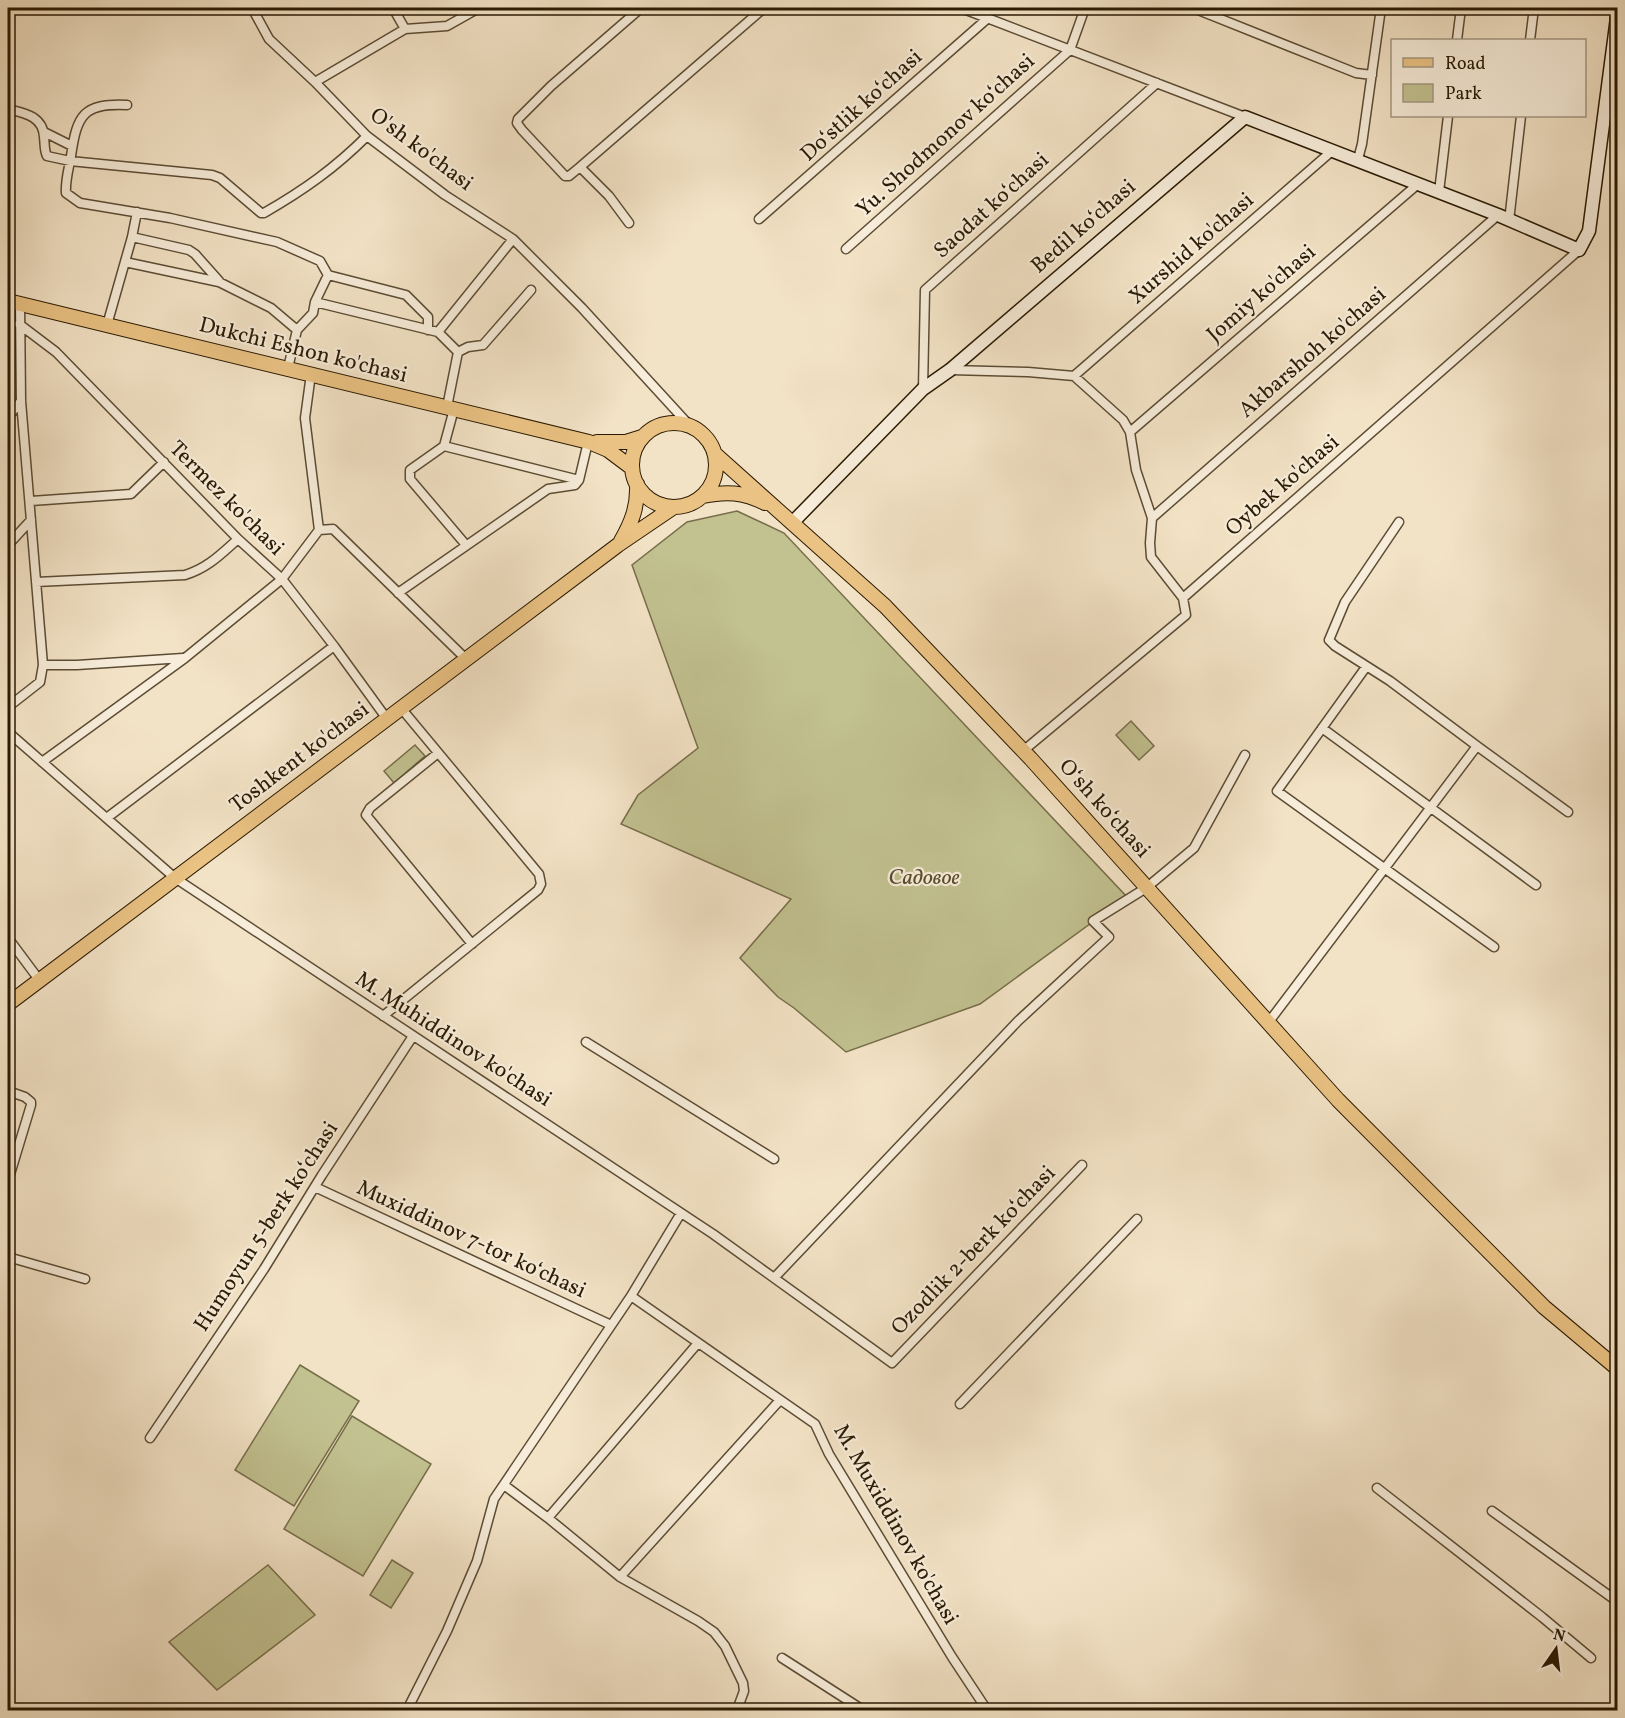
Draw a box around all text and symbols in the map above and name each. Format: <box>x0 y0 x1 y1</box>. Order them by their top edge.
legend <box>1391 39 1586 117</box>
street label: Doʻstlik koʻchasi <box>794 43 930 169</box>
street label: Yu. Shodmonov koʻchasi <box>850 47 1042 225</box>
text: Road <box>1445 52 1486 77</box>
text: Park <box>1445 82 1482 107</box>
street label: O'sh ko'chasi <box>363 101 479 199</box>
street label: Saodat koʻchasi <box>927 146 1057 266</box>
street label: Bedil koʻchasi <box>1025 173 1143 281</box>
street label: Xurshid ko'chasi <box>1123 186 1261 312</box>
street label: Jomiy ko'chasi <box>1201 238 1323 350</box>
street label: Akbarshoh ko'chasi <box>1233 280 1393 426</box>
street label: Dukchi Eshon ko'chasi <box>196 310 410 392</box>
street label: Oybek ko'chasi <box>1219 428 1347 544</box>
street label: Termez ko'chasi <box>161 434 291 564</box>
street label: Toshkent ko'chasi <box>224 695 376 821</box>
street label: Oʻsh koʻchasi <box>1051 752 1157 866</box>
park label: Садовое <box>888 863 960 894</box>
street label: M. Muhiddinov ko'chasi <box>349 965 557 1115</box>
street label: Humoyun 5-berk koʻchasi <box>187 1116 347 1338</box>
street label: Ozodlik 2-berk koʻchasi <box>885 1159 1063 1343</box>
street label: Muxiddinov 7-tor koʻchasi <box>351 1173 591 1307</box>
street label: M. Muxiddinov ko'chasi <box>825 1419 965 1631</box>
north arrow <box>1526 1619 1586 1679</box>
text: N <box>1551 1624 1568 1649</box>

